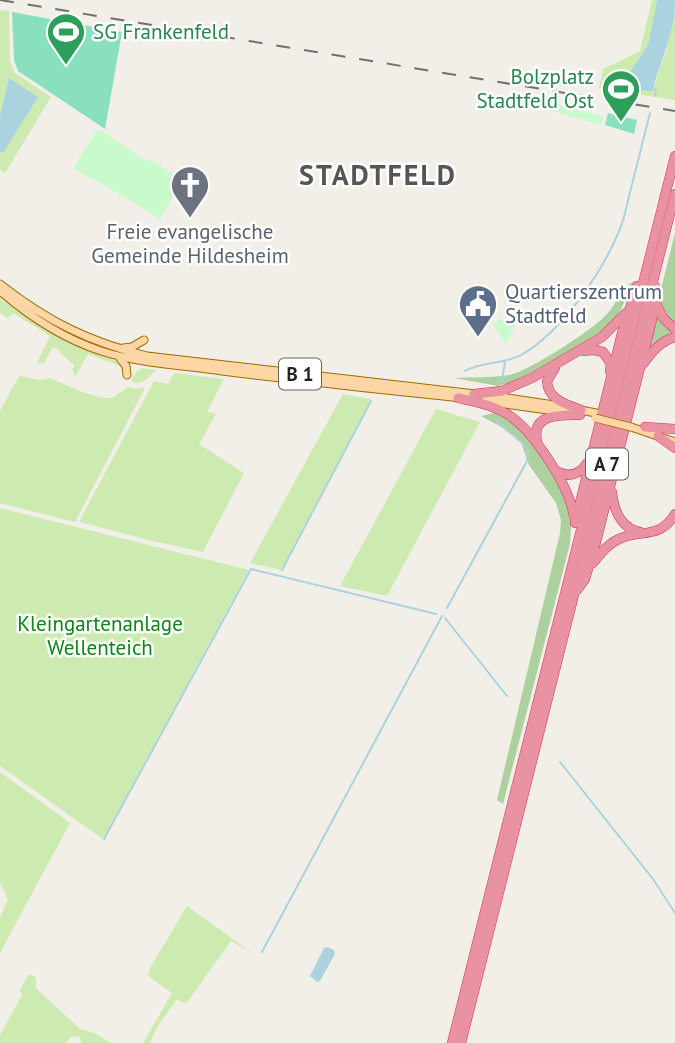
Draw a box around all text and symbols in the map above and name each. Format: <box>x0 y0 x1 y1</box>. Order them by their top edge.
sports icon: SG Frankenfeld <box>45 11 87 66</box>
place label: SG Frankenfeld <box>93 18 229 45</box>
place label: Bolzplatz Stadtfeld Ost <box>476 63 594 114</box>
sports icon: Bolzplatz Stadtfeld Ost <box>600 68 642 123</box>
district label: STADTFELD <box>299 156 457 193</box>
church icon: Freie evangelische Gemeinde Hildesheim <box>169 164 211 219</box>
place label: Freie evangelische Gemeinde Hildesheim <box>91 218 289 269</box>
place label: Quartierszentrum Stadtfeld <box>505 278 662 329</box>
public building icon: Quartierszentrum Stadtfeld <box>457 283 499 338</box>
road number: B 1 <box>279 358 321 390</box>
road number: A 7 <box>586 449 628 480</box>
park label: Kleingartenanlage Wellenteich <box>17 610 183 661</box>

